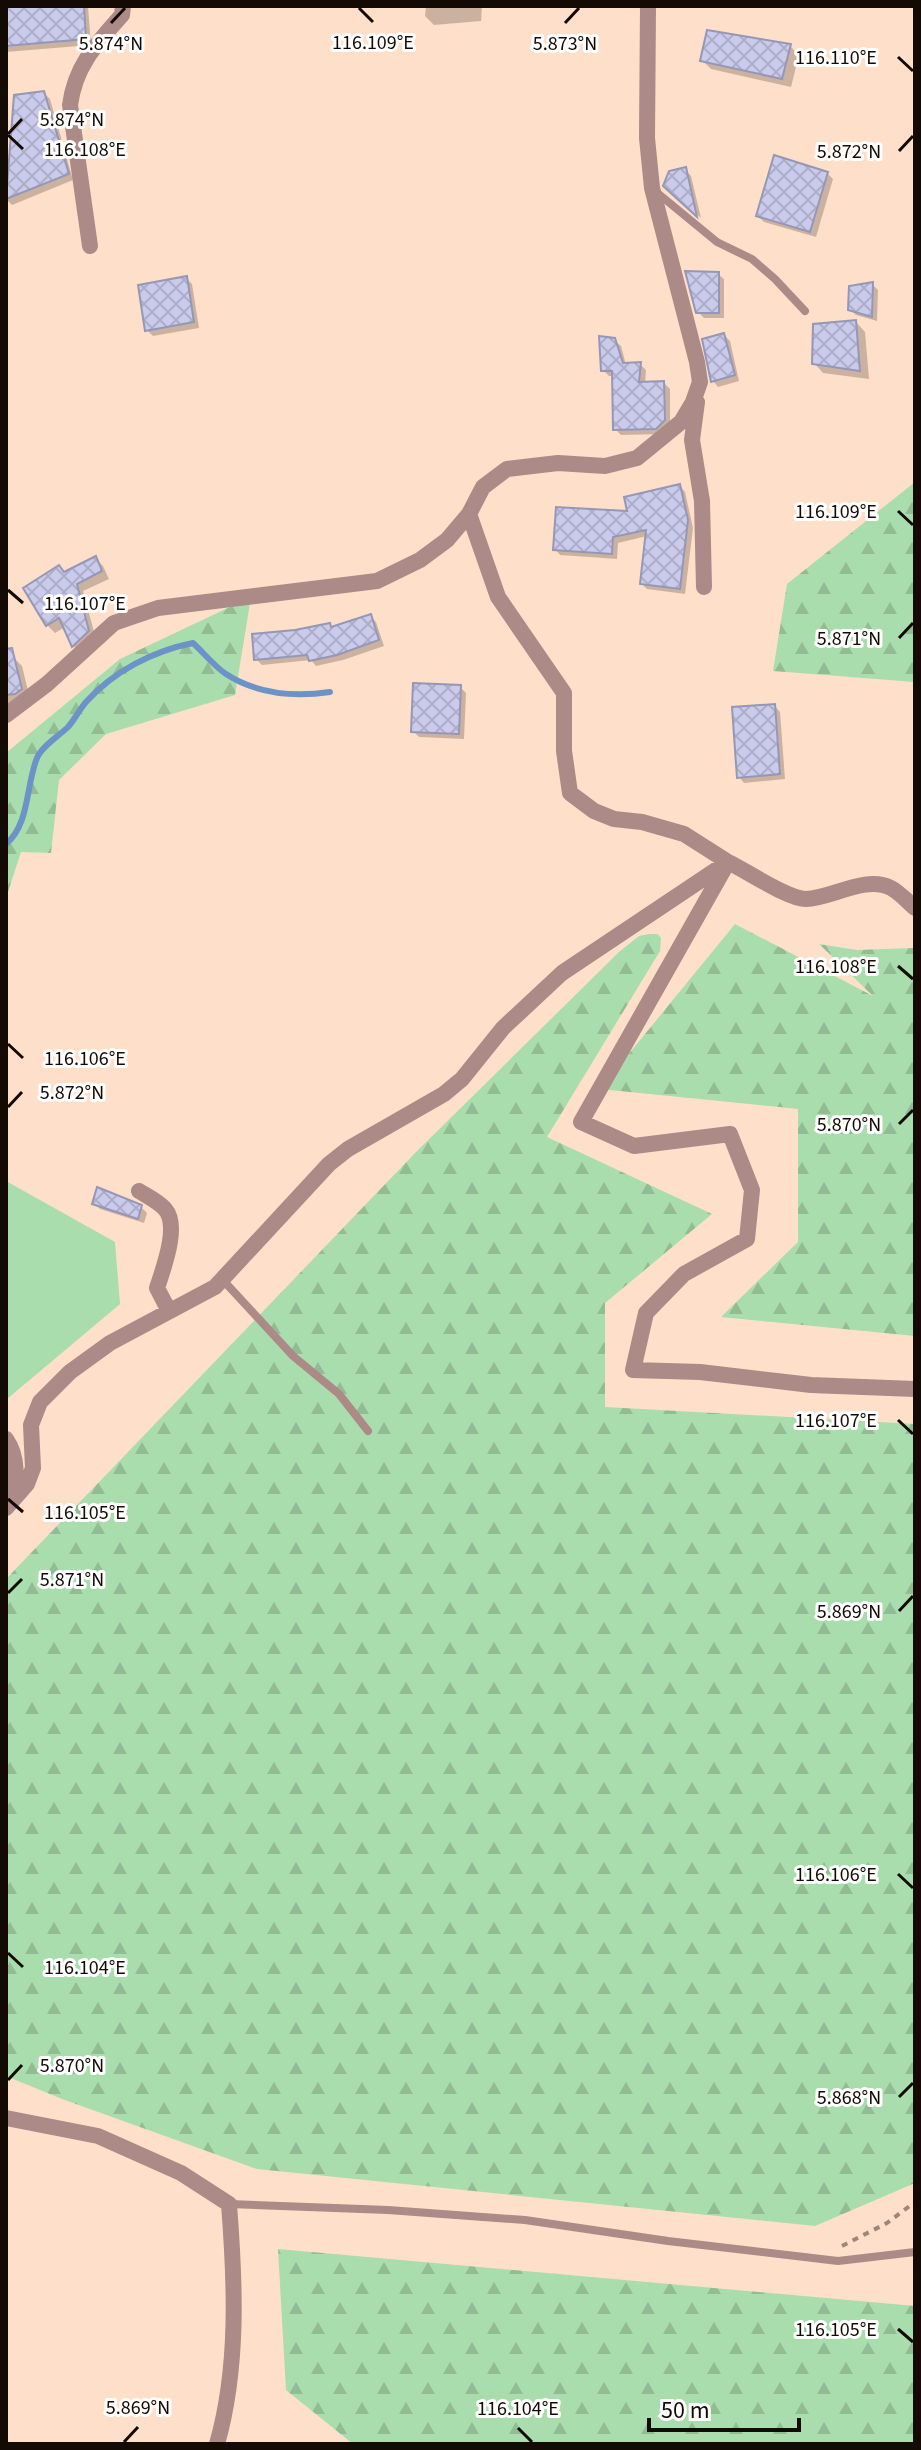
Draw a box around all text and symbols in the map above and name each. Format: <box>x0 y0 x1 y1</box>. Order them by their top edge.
text: 116.109°E <box>332 29 414 57</box>
text: 5.874°N <box>79 30 143 58</box>
text: 5.873°N <box>533 30 597 58</box>
text: 116.110°E <box>795 44 877 72</box>
text: 5.874°N <box>40 106 104 134</box>
text: 116.108°E <box>44 136 126 164</box>
text: 5.872°N <box>817 138 881 166</box>
text: 116.109°E <box>795 498 877 526</box>
text: 116.107°E <box>44 590 126 618</box>
text: 5.871°N <box>817 625 881 653</box>
text: 116.108°E <box>795 953 877 981</box>
text: 116.106°E <box>44 1045 126 1073</box>
text: 5.872°N <box>40 1079 104 1107</box>
text: 5.870°N <box>817 1111 881 1139</box>
text: 116.107°E <box>795 1407 877 1435</box>
text: 116.105°E <box>44 1499 126 1527</box>
text: 5.871°N <box>40 1566 104 1594</box>
text: 5.869°N <box>817 1598 881 1626</box>
text: 116.106°E <box>795 1861 877 1889</box>
text: 116.104°E <box>44 1954 126 1982</box>
text: 5.870°N <box>40 2052 104 2080</box>
text: 5.868°N <box>817 2084 881 2112</box>
text: 116.105°E <box>795 2316 877 2344</box>
scale bar <box>649 2382 799 2432</box>
text: 50 m <box>661 2393 710 2428</box>
text: 5.869°N <box>106 2394 170 2422</box>
text: 116.104°E <box>477 2395 559 2423</box>

